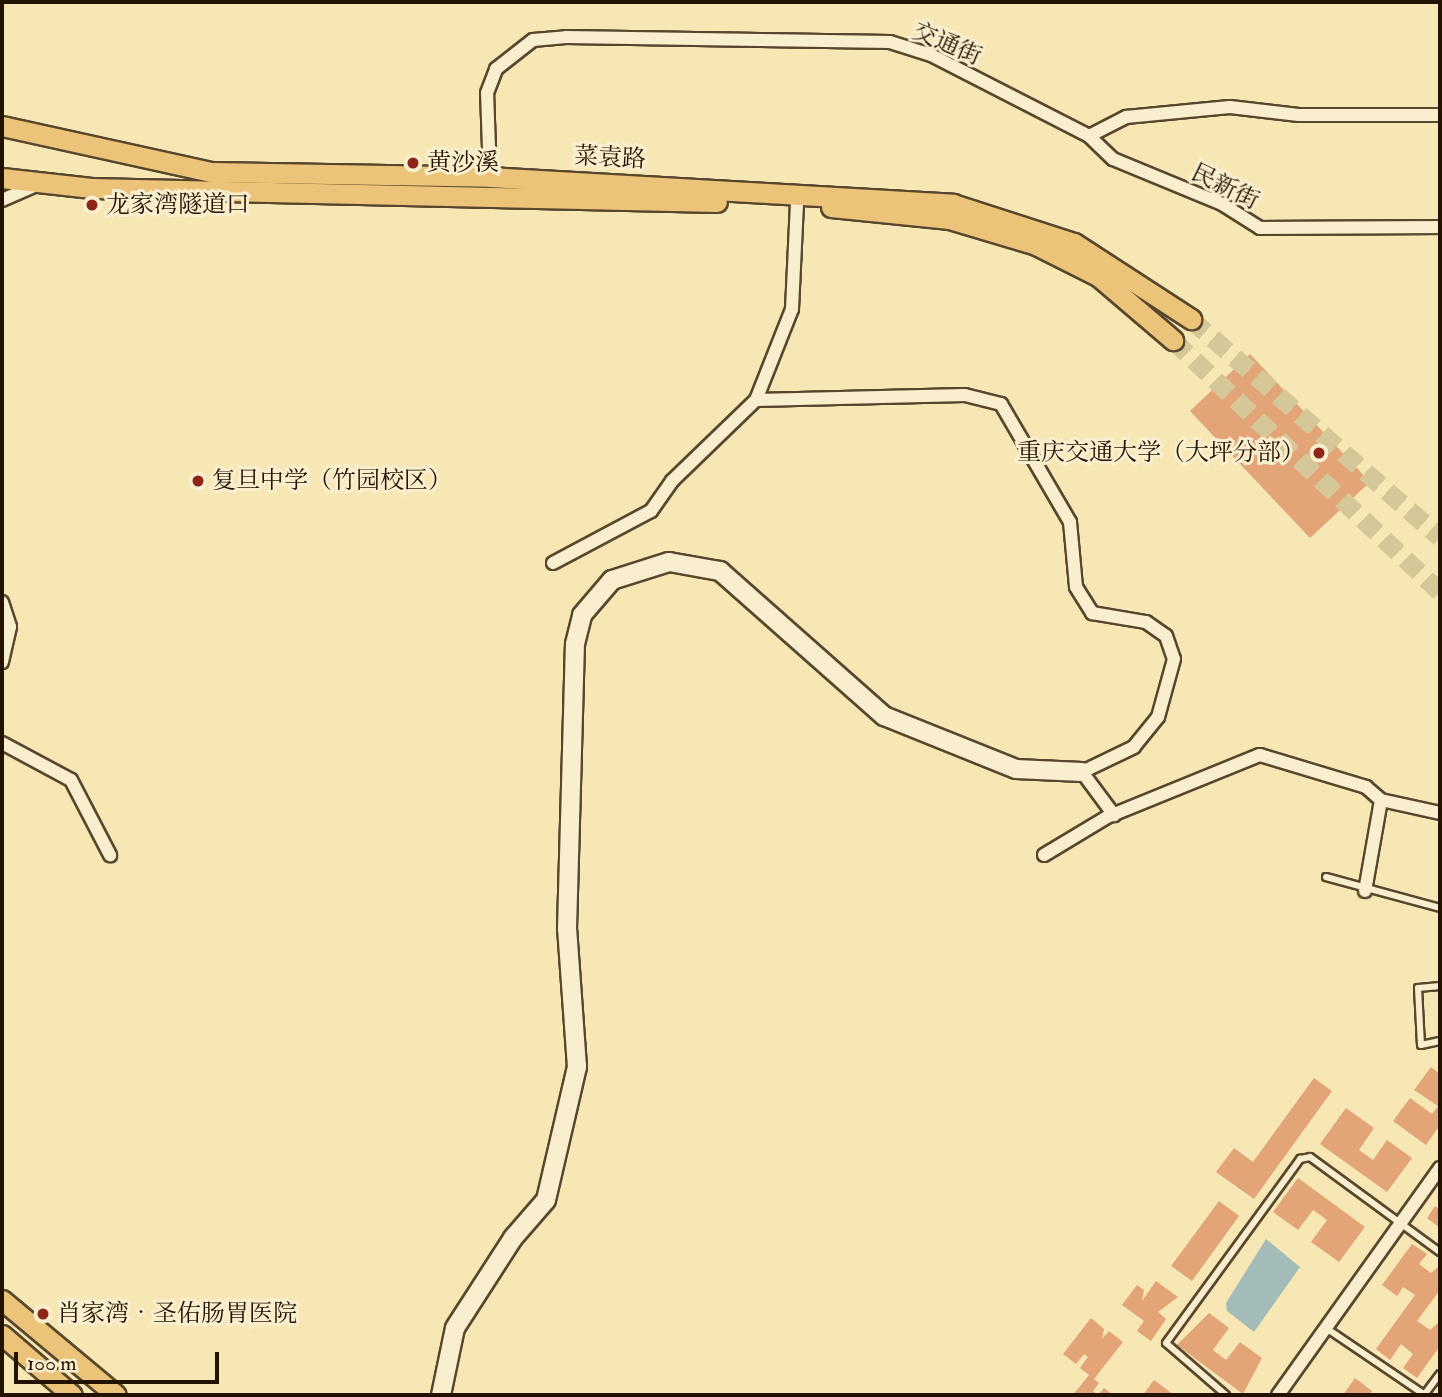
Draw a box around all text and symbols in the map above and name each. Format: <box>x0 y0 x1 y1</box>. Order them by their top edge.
street label: 交通街 <box>908 17 986 71</box>
street label: 菜袁路 <box>573 142 647 174</box>
place label: 黄沙溪 <box>427 149 499 177</box>
marker: 黄沙溪 <box>405 155 421 171</box>
street label: 民新街 <box>1186 158 1264 216</box>
place label: 龙家湾隧道口 <box>106 191 250 219</box>
marker: 龙家湾隧道口 <box>84 197 100 213</box>
place label: 重庆交通大学（大坪分部） <box>1017 439 1305 467</box>
marker: 重庆交通大学（大坪分部） <box>1311 445 1327 461</box>
place label: 复旦中学（竹园校区） <box>212 467 452 495</box>
marker: 复旦中学（竹园校区） <box>190 473 206 489</box>
place label: 肖家湾‧圣佑肠胃医院 <box>57 1300 297 1328</box>
marker: 肖家湾‧圣佑肠胃医院 <box>35 1306 51 1322</box>
scale bar <box>18 1338 222 1382</box>
text: 100 m <box>27 1350 77 1377</box>

